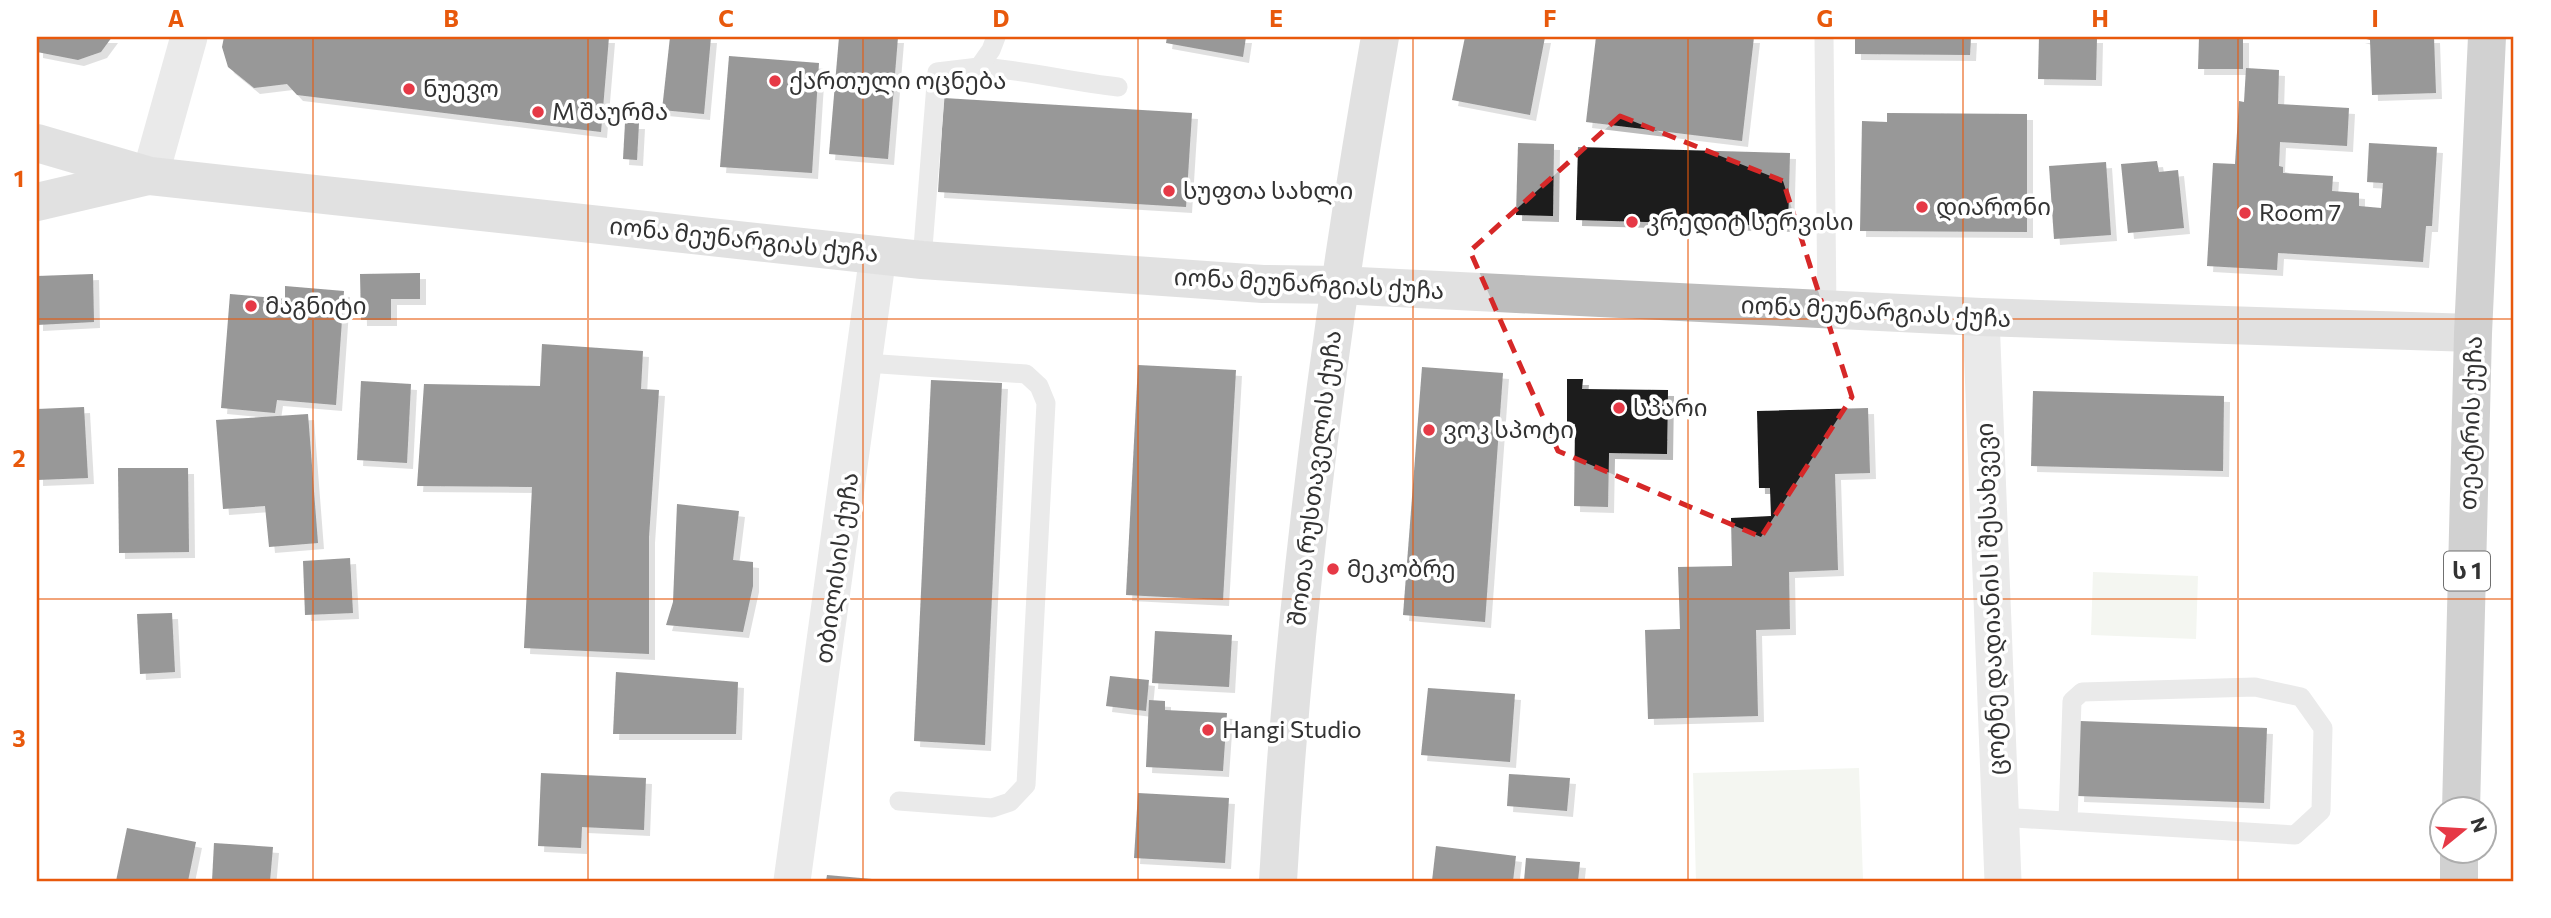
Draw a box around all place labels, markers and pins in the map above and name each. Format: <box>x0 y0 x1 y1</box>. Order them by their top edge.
place label: ქართული ოცნება <box>789 65 1007 95</box>
place label: ნუევო <box>423 73 499 103</box>
marker: ქართული ოცნება <box>767 73 783 89</box>
marker: ნუევო <box>401 81 417 97</box>
place label: M შაურმა <box>552 96 668 126</box>
marker: M შაურმა <box>530 104 546 120</box>
place label: სუფთა სახლი <box>1183 175 1353 205</box>
marker: სუფთა სახლი <box>1161 183 1177 199</box>
place label: დიარონი <box>1936 191 2051 221</box>
place label: Room 7 <box>2259 197 2341 226</box>
marker: დიარონი <box>1914 199 1930 215</box>
marker: Room 7 <box>2237 205 2253 221</box>
place label: კრედიტ სერვისი <box>1646 206 1854 236</box>
marker: კრედიტ სერვისი <box>1624 214 1640 230</box>
place label: მაგნიტი <box>265 290 367 320</box>
marker: მაგნიტი <box>243 298 259 314</box>
place label: სპარი <box>1633 392 1708 421</box>
marker: სპარი <box>1611 400 1627 416</box>
place label: ვოკ სპოტი <box>1443 414 1574 444</box>
marker: ვოკ სპოტი <box>1421 422 1437 438</box>
place label: მეკობრე <box>1347 553 1456 583</box>
marker: მეკობრე <box>1325 561 1341 577</box>
place label: Hangi Studio <box>1222 714 1362 743</box>
marker: Hangi Studio <box>1200 722 1216 738</box>

